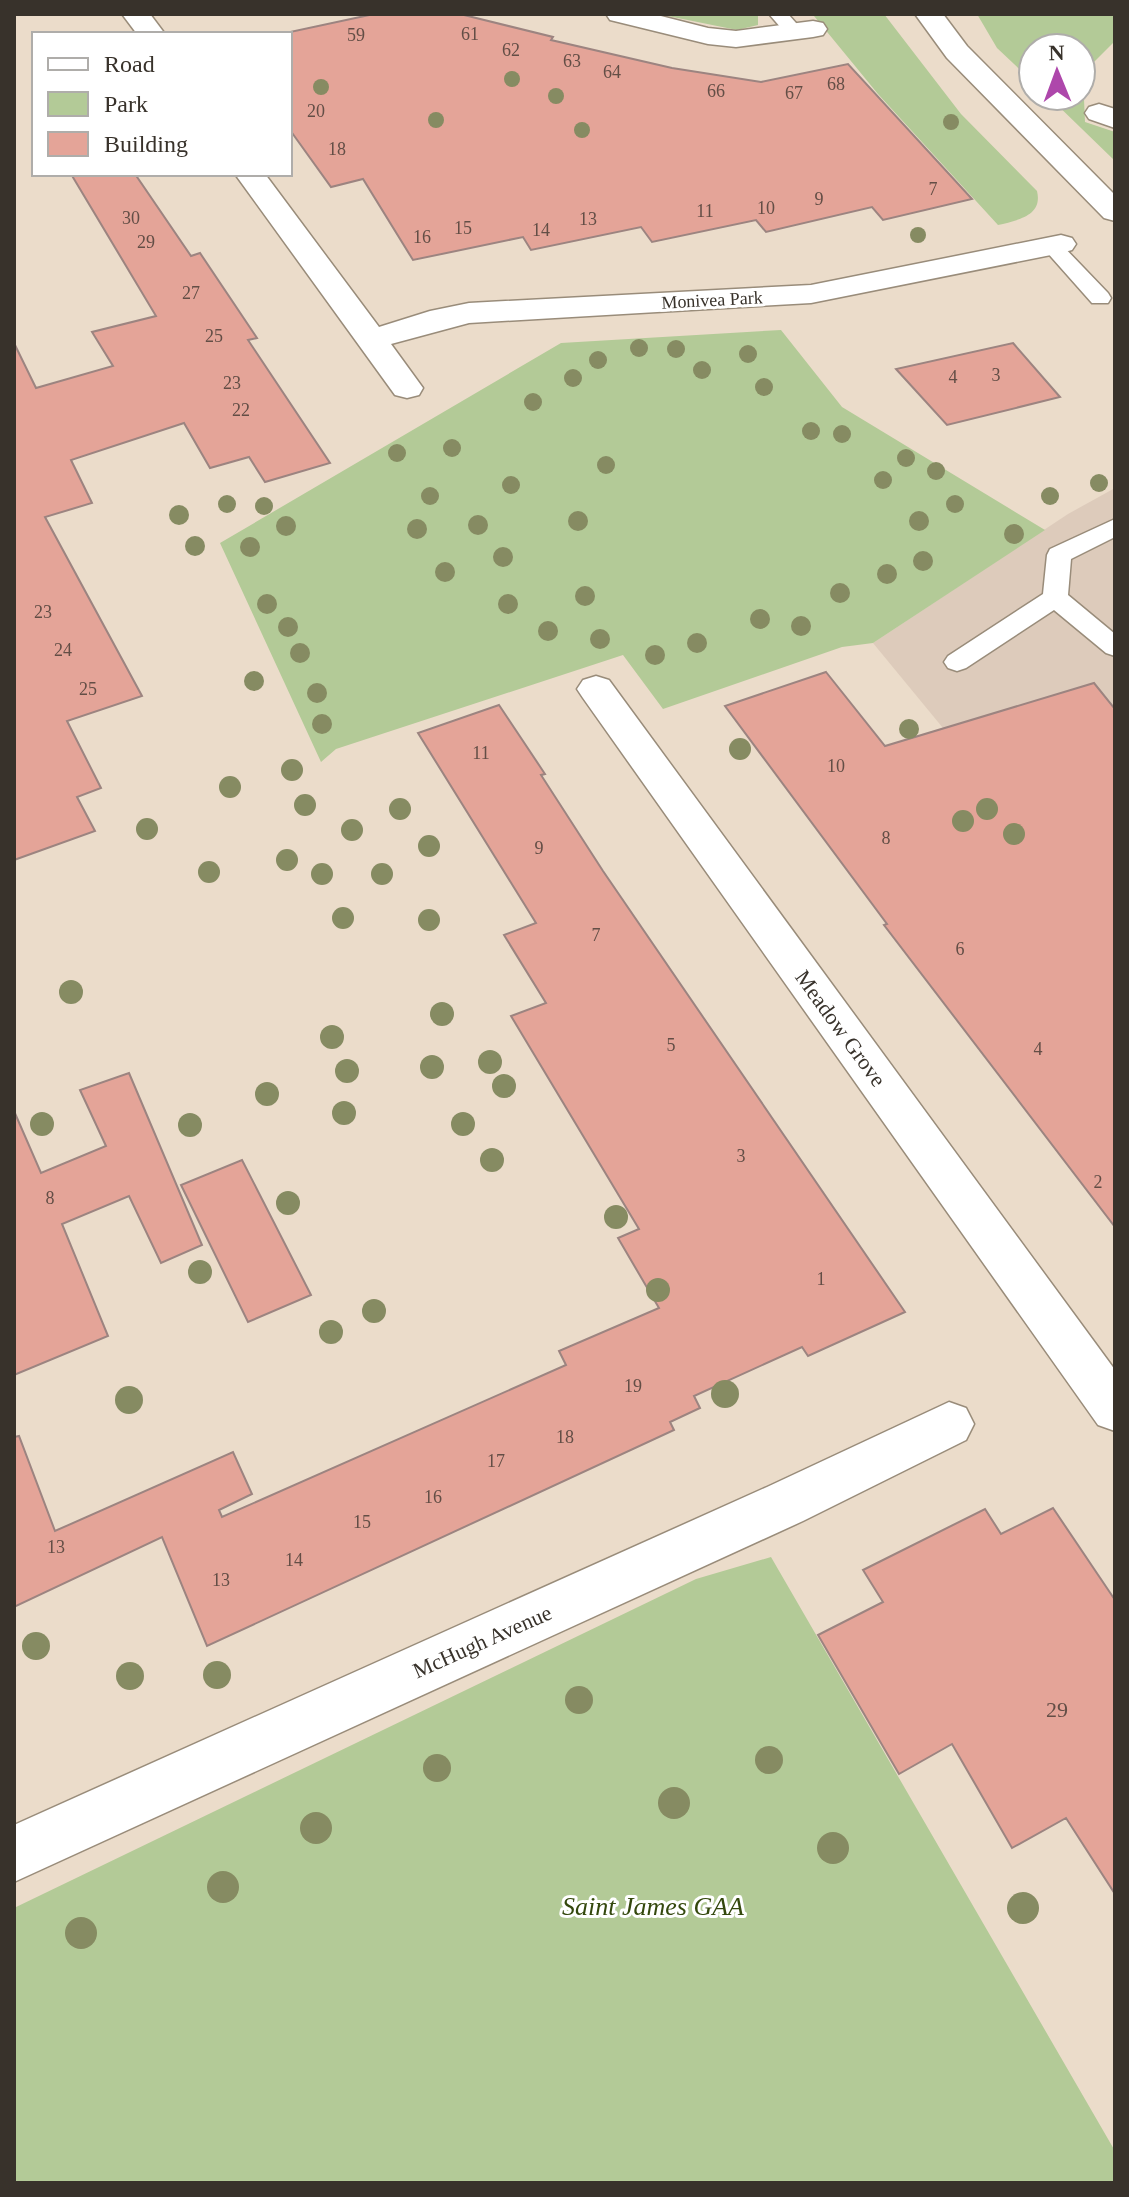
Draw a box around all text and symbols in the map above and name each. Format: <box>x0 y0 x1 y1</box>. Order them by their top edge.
house number: 61 <box>461 24 479 44</box>
house number: 59 <box>347 25 365 45</box>
legend <box>32 32 292 176</box>
north arrow <box>1017 32 1097 112</box>
house number: 62 <box>502 40 520 60</box>
text: N <box>1048 40 1065 65</box>
text: Road <box>104 51 155 77</box>
house number: 63 <box>563 51 581 71</box>
house number: 64 <box>603 62 621 82</box>
house number: 68 <box>827 74 845 94</box>
house number: 66 <box>707 81 725 101</box>
house number: 67 <box>785 83 803 103</box>
text: Park <box>104 91 148 117</box>
house number: 20 <box>307 101 325 121</box>
text: Building <box>104 131 188 157</box>
house number: 18 <box>328 139 346 159</box>
house number: 7 <box>929 179 938 199</box>
house number: 9 <box>815 189 824 209</box>
house number: 10 <box>757 198 775 218</box>
house number: 11 <box>696 201 714 221</box>
house number: 30 <box>122 208 140 228</box>
house number: 13 <box>579 209 597 229</box>
house number: 15 <box>454 218 472 238</box>
house number: 14 <box>532 220 550 240</box>
house number: 16 <box>413 227 431 247</box>
house number: 29 <box>137 232 155 252</box>
house number: 27 <box>182 283 200 303</box>
street label: Monivea Park <box>661 287 763 313</box>
house number: 25 <box>205 326 223 346</box>
house number: 3 <box>992 365 1001 385</box>
house number: 4 <box>949 367 958 387</box>
house number: 23 <box>223 373 241 393</box>
house number: 22 <box>232 400 250 420</box>
house number: 23 <box>34 602 52 622</box>
house number: 24 <box>54 640 72 660</box>
house number: 25 <box>79 679 97 699</box>
house number: 11 <box>472 743 490 763</box>
house number: 10 <box>827 756 845 776</box>
house number: 8 <box>882 828 891 848</box>
house number: 9 <box>535 838 544 858</box>
house number: 7 <box>592 925 601 945</box>
house number: 6 <box>956 939 965 959</box>
street label: Meadow Grove <box>790 965 891 1091</box>
house number: 5 <box>667 1035 676 1055</box>
house number: 4 <box>1034 1039 1043 1059</box>
house number: 3 <box>737 1146 746 1166</box>
house number: 2 <box>1094 1172 1103 1192</box>
house number: 8 <box>46 1188 55 1208</box>
house number: 1 <box>817 1269 826 1289</box>
house number: 19 <box>624 1376 642 1396</box>
house number: 18 <box>556 1427 574 1447</box>
house number: 17 <box>487 1451 505 1471</box>
house number: 16 <box>424 1487 442 1507</box>
house number: 15 <box>353 1512 371 1532</box>
house number: 13 <box>47 1537 65 1557</box>
house number: 14 <box>285 1550 303 1570</box>
house number: 13 <box>212 1570 230 1590</box>
street label: McHugh Avenue <box>409 1600 555 1683</box>
house number: 29 <box>1046 1697 1068 1722</box>
park label: Saint James GAA <box>562 1892 744 1921</box>

